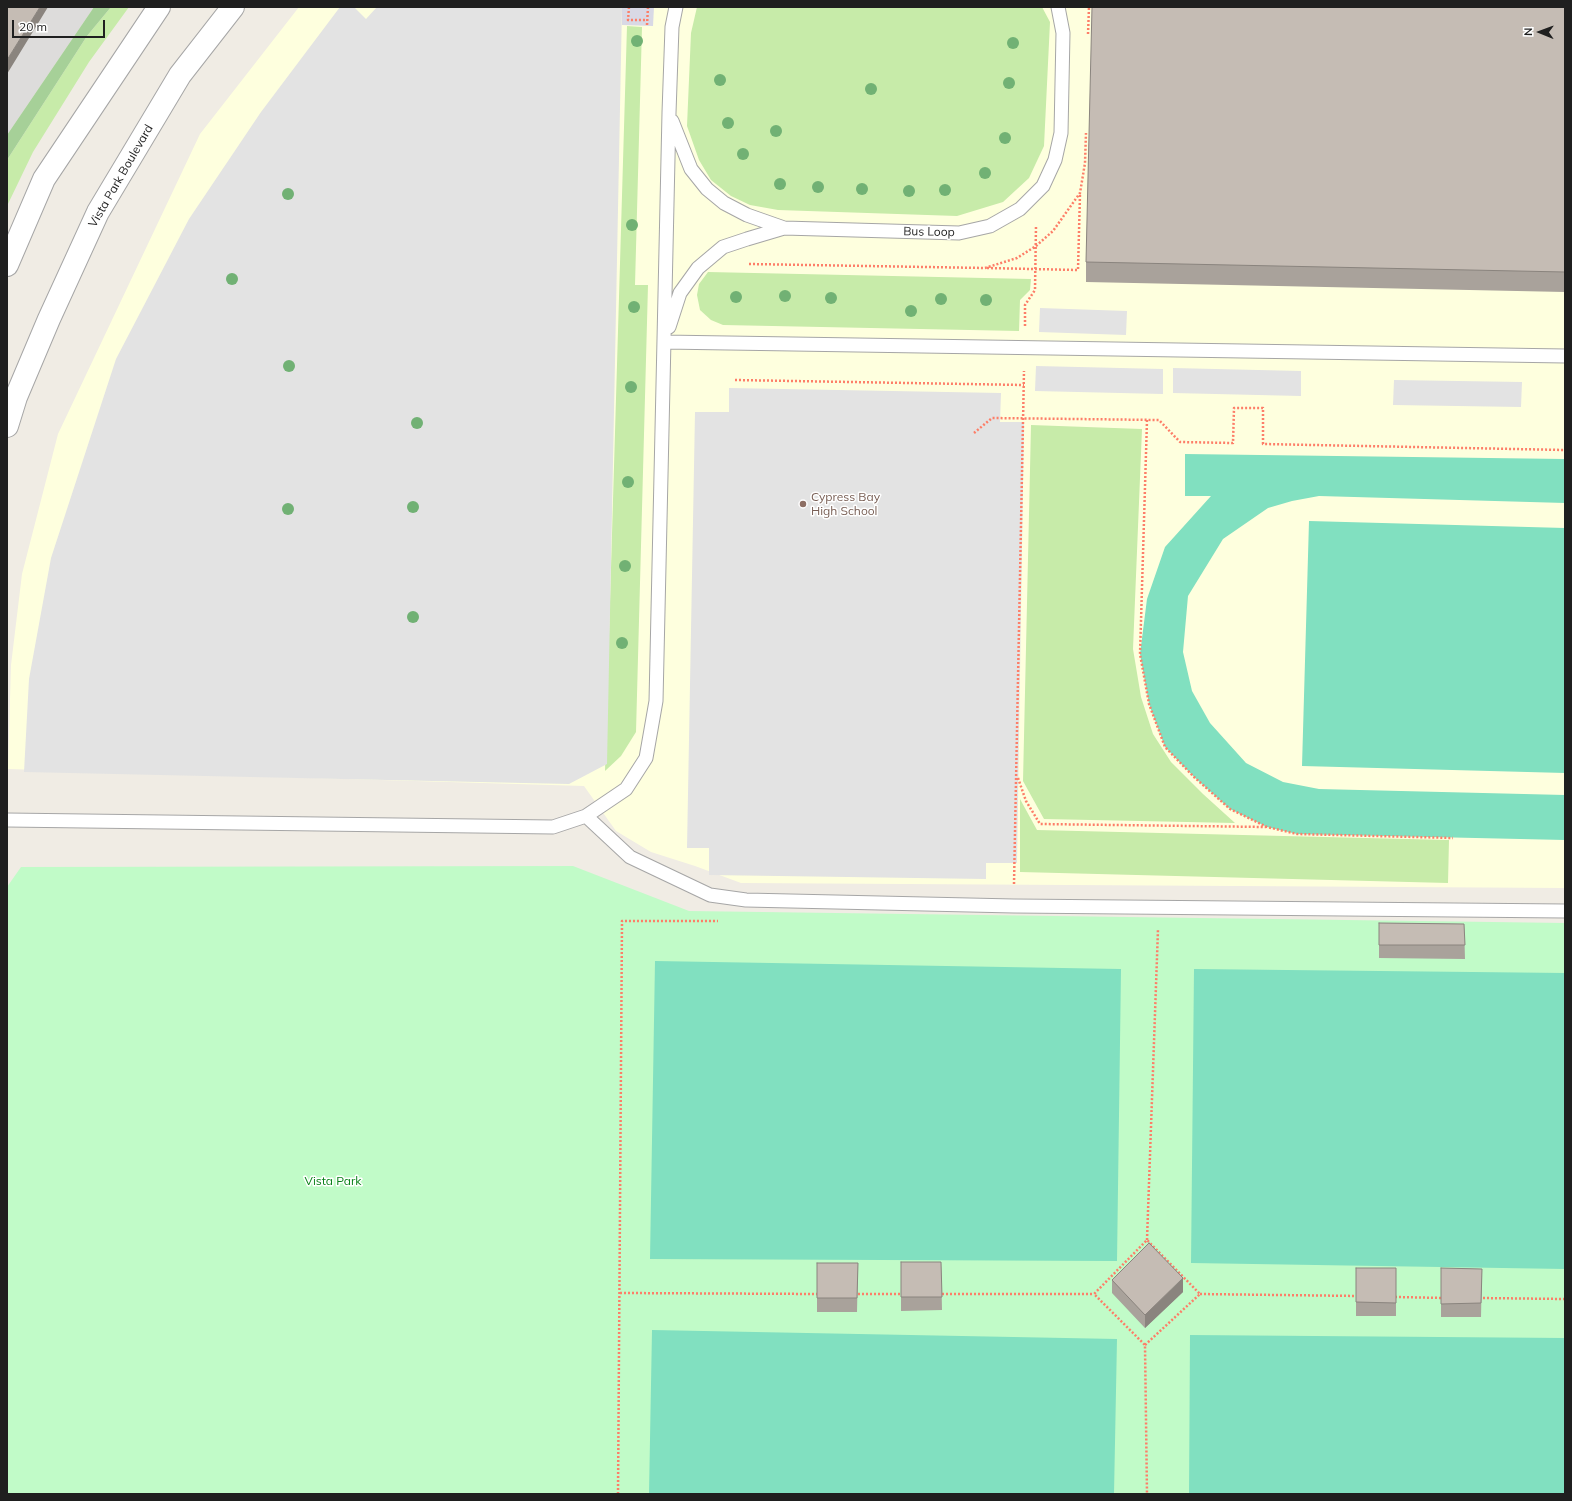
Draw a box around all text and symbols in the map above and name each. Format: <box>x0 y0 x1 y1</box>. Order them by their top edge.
scale bar <box>14 12 107 38</box>
north arrow <box>1520 12 1560 52</box>
text: 20 m <box>19 19 47 34</box>
text: N <box>1521 28 1535 36</box>
street label: Vista Park Boulevard <box>86 122 156 230</box>
street label: Bus Loop <box>903 224 955 240</box>
place label: Cypress Bay High School <box>811 490 880 518</box>
marker: Cypress Bay High School <box>798 499 808 509</box>
park label: Vista Park <box>305 1174 361 1188</box>

